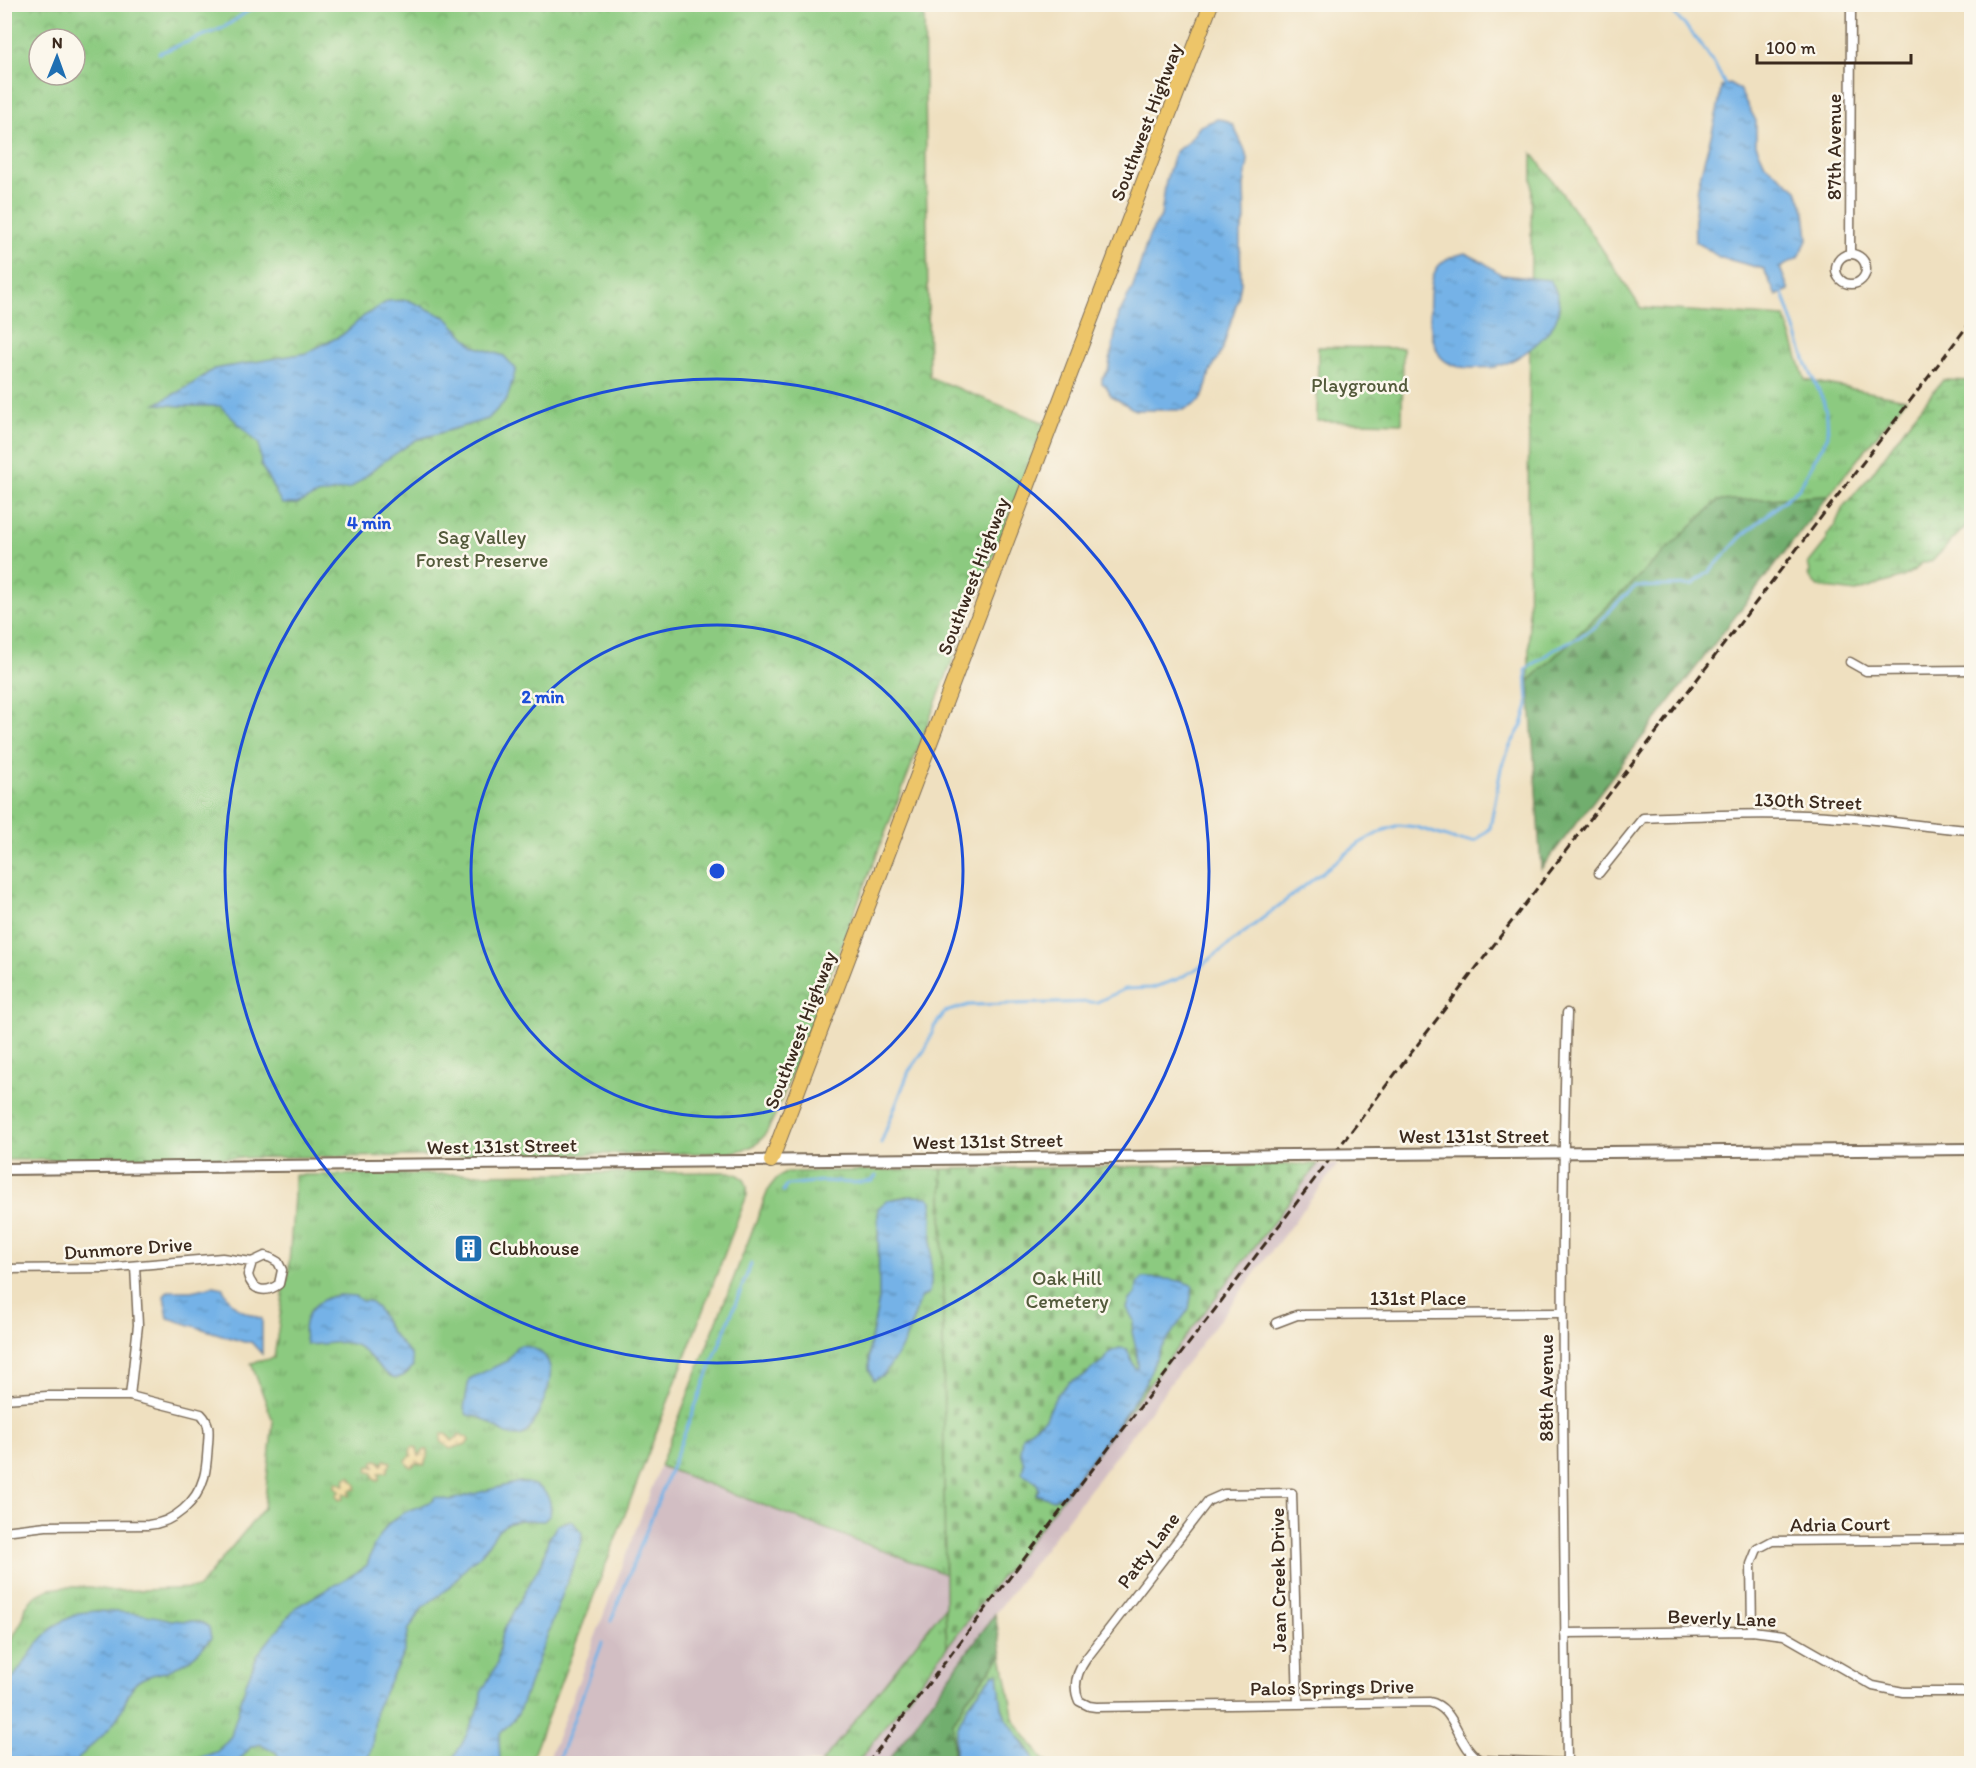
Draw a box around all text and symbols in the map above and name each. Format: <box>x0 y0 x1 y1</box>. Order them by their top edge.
north arrow <box>27 27 87 87</box>
scale bar <box>1757 27 1912 65</box>
text: N <box>52 33 63 52</box>
text: 100 m <box>1766 37 1816 59</box>
street label: Southwest Highway <box>1105 39 1187 204</box>
street label: 87th Avenue <box>1822 94 1846 200</box>
park label: Playground <box>1311 373 1409 397</box>
street label: Southwest Highway <box>932 493 1014 658</box>
text: 4 min <box>347 512 392 534</box>
park label: Sag Valley Forest Preserve <box>416 525 548 572</box>
text: 2 min <box>522 686 565 708</box>
street label: 130th Street <box>1754 787 1863 815</box>
centre of rings <box>707 861 727 881</box>
street label: Southwest Highway <box>759 947 841 1112</box>
street label: West 131st Street <box>1399 1124 1549 1148</box>
street label: West 131st Street <box>913 1128 1063 1154</box>
street label: West 131st Street <box>427 1133 577 1159</box>
street label: Dunmore Drive <box>63 1232 193 1264</box>
building icon: Clubhouse <box>452 1232 484 1264</box>
place label: Clubhouse <box>489 1236 579 1260</box>
park label: Oak Hill Cemetery <box>1025 1266 1109 1313</box>
street label: 131st Place <box>1370 1286 1466 1310</box>
street label: 88th Avenue <box>1534 1334 1558 1442</box>
street label: Patty Lane <box>1111 1507 1185 1593</box>
street label: Jean Creek Drive <box>1265 1508 1291 1652</box>
street label: Adria Court <box>1790 1511 1891 1537</box>
street label: Beverly Lane <box>1667 1604 1777 1632</box>
street label: Palos Springs Drive <box>1250 1674 1414 1700</box>

